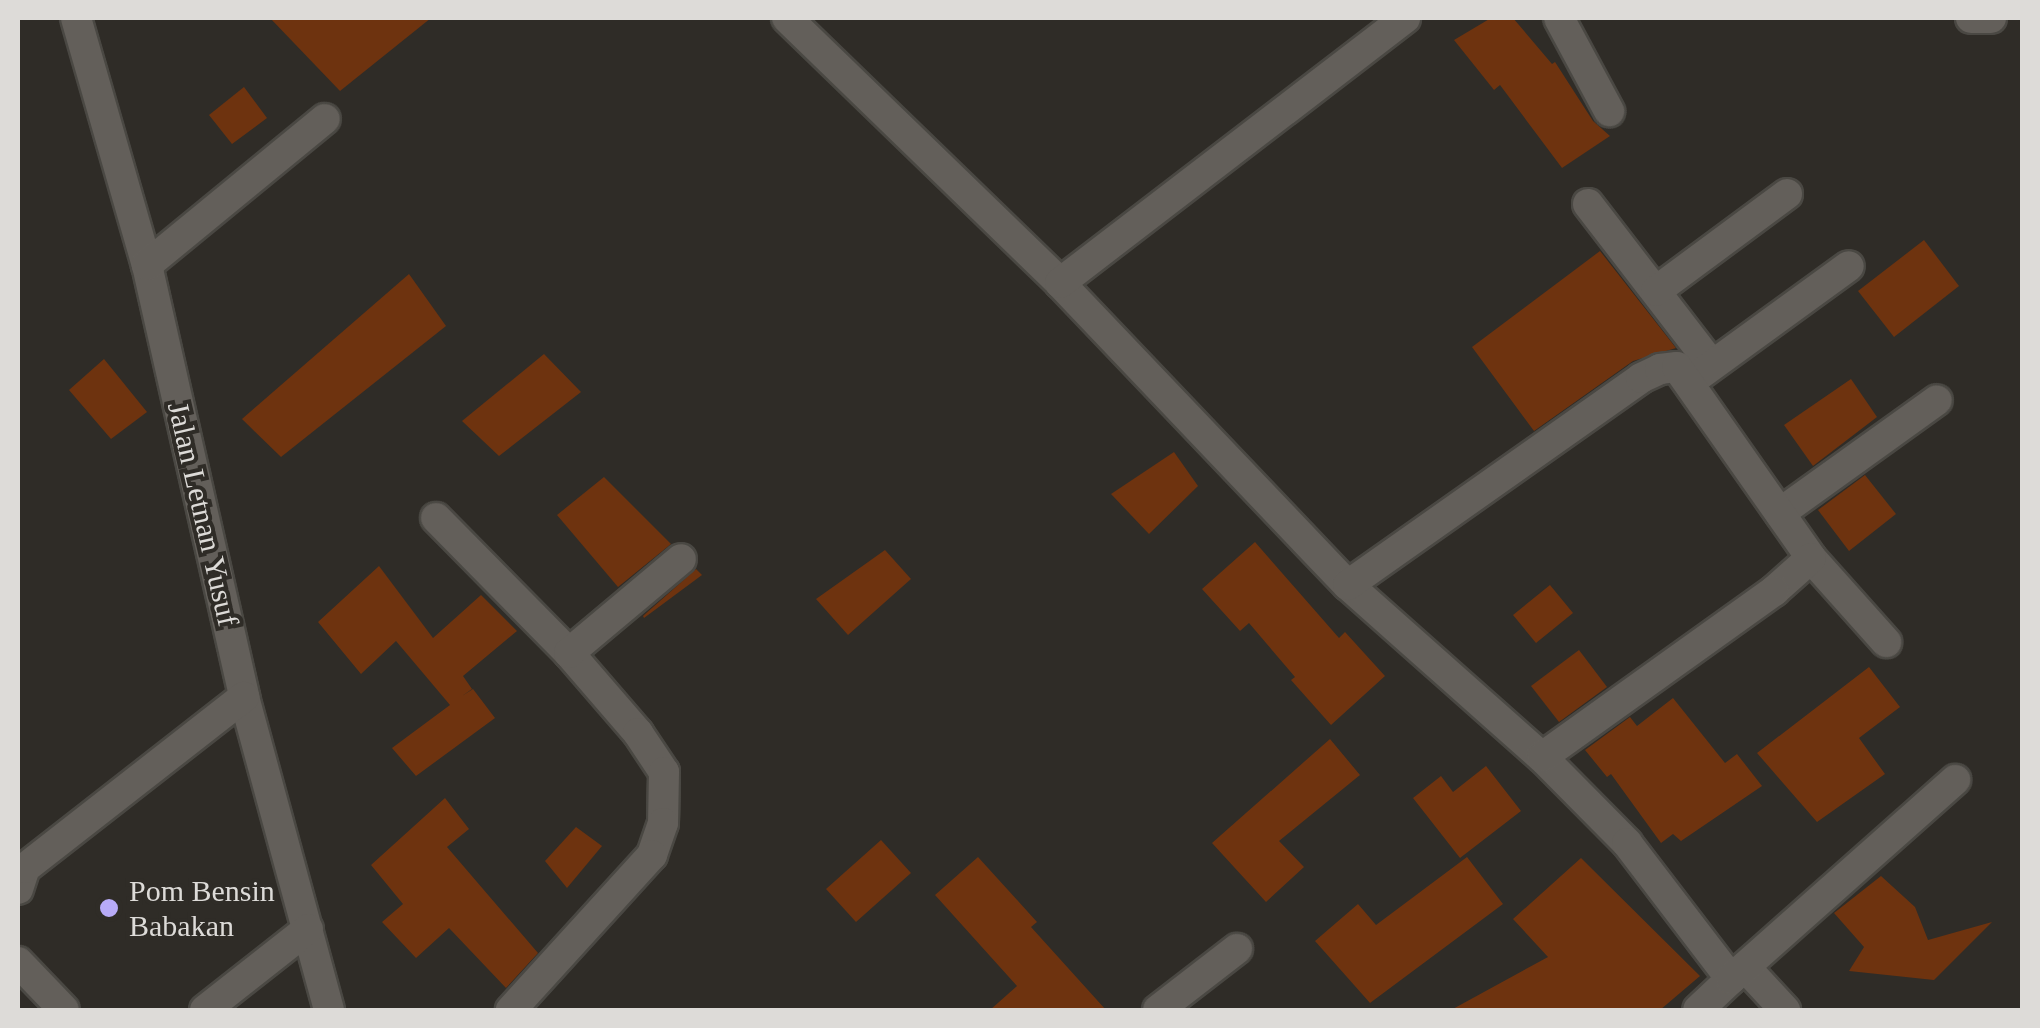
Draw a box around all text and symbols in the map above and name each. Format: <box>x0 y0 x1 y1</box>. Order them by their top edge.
street label: Jalan Letnan Yusuf <box>160 398 246 630</box>
place label: Pom Bensin Babakan <box>129 873 275 944</box>
marker: Pom Bensin Babakan <box>98 897 120 919</box>

